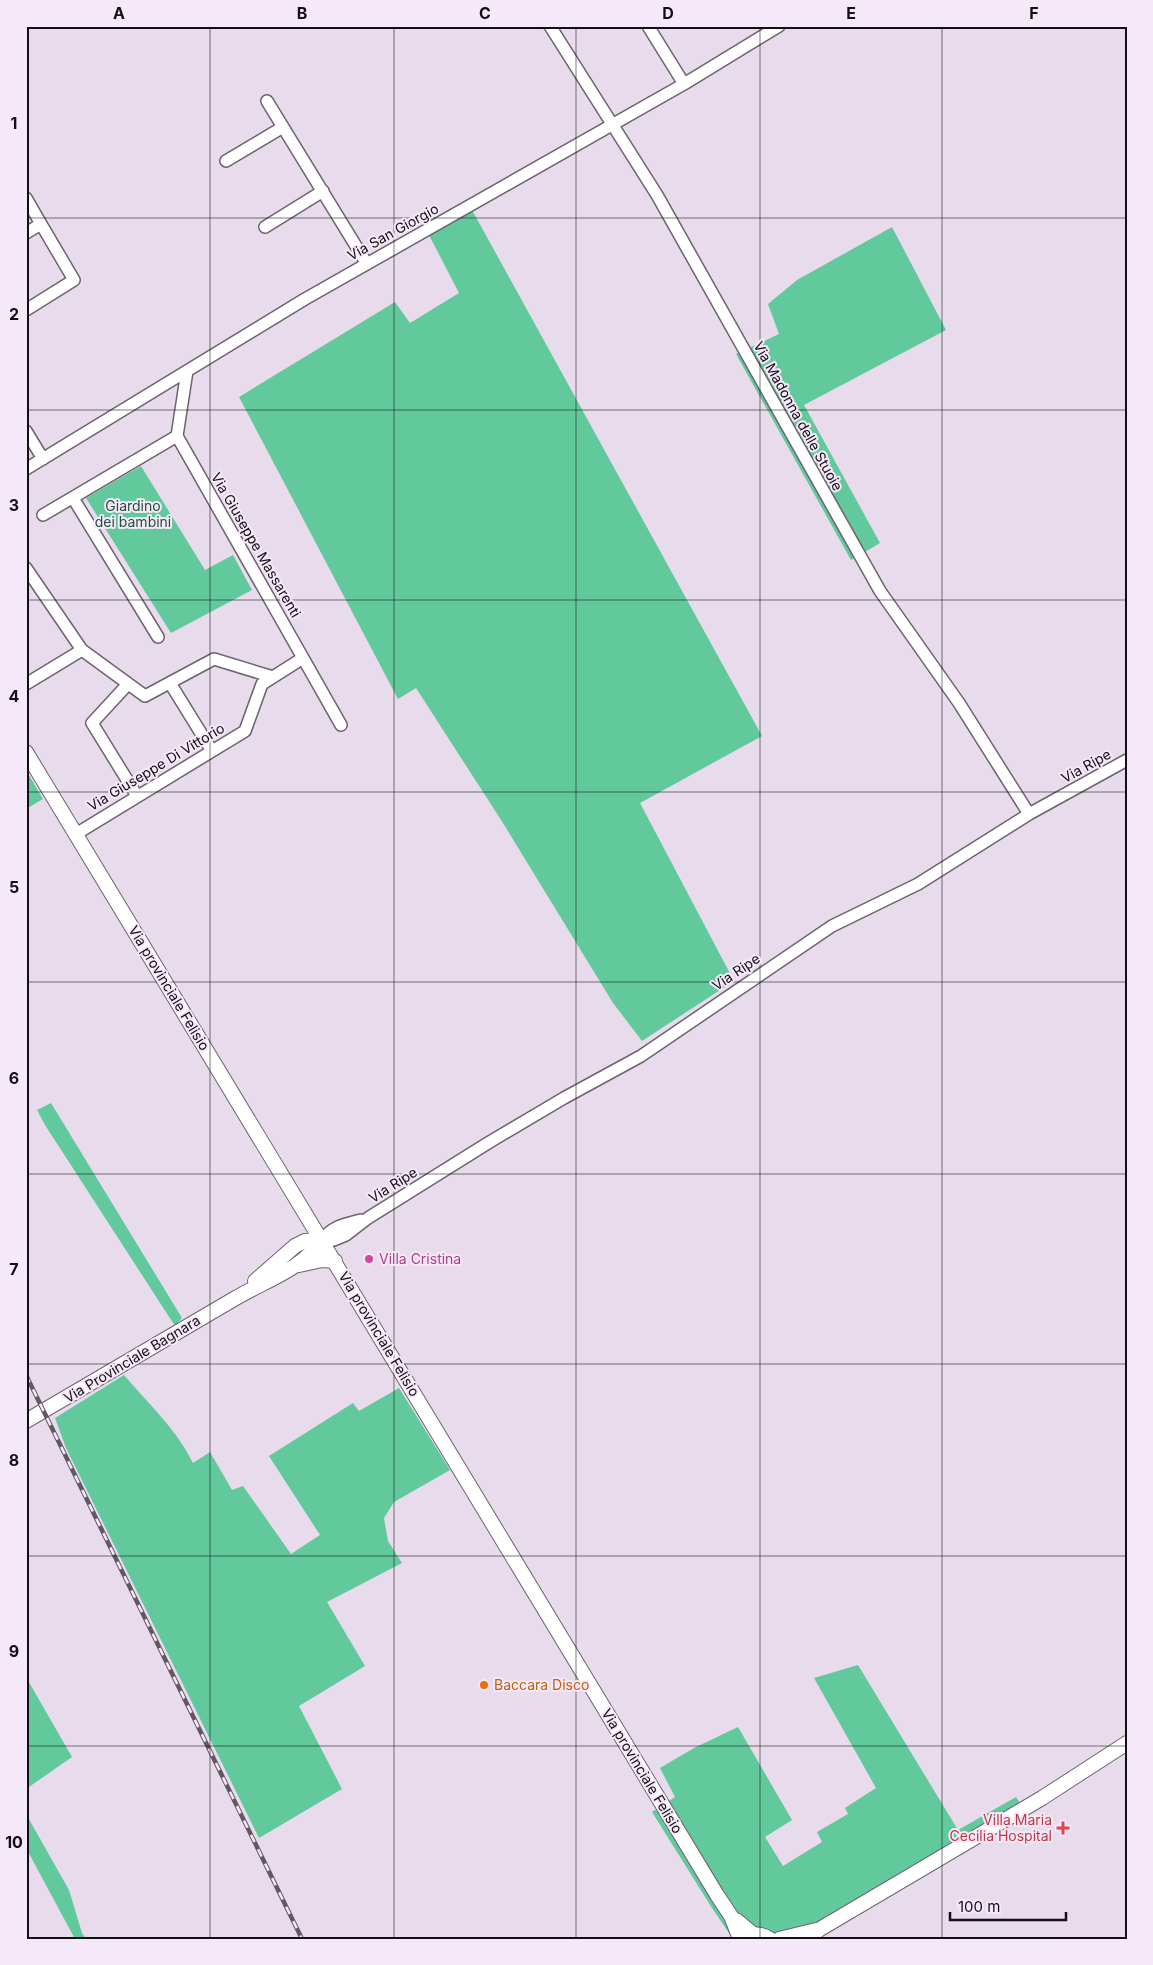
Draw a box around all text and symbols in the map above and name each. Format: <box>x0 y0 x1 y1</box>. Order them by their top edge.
text: A <box>113 3 125 23</box>
text: B <box>297 3 307 23</box>
text: C <box>479 3 491 23</box>
text: D <box>662 3 674 23</box>
text: E <box>846 3 856 23</box>
text: F <box>1029 3 1039 23</box>
text: 1 <box>11 113 17 133</box>
street label: Via San Giorgio <box>344 200 441 264</box>
text: 2 <box>9 304 19 324</box>
street label: Via Madonna delle Stuoie <box>750 338 847 493</box>
street label: Via Giuseppe Massarenti <box>208 469 305 620</box>
text: 3 <box>9 495 19 515</box>
park label: Giardino dei bambini <box>95 497 171 530</box>
text: 4 <box>9 686 20 706</box>
street label: Via Giuseppe Di Vittorio <box>84 719 227 814</box>
street label: Via Ripe <box>1058 745 1113 786</box>
text: 5 <box>9 877 19 897</box>
street label: Via provinciale Felisio <box>125 922 213 1053</box>
street label: Via Ripe <box>709 949 763 994</box>
text: 6 <box>9 1068 19 1088</box>
street label: Via Ripe <box>365 1163 420 1206</box>
place label: Villa Cristina <box>379 1250 461 1267</box>
marker: Villa Cristina <box>363 1253 375 1265</box>
text: 7 <box>9 1259 19 1279</box>
street label: Via provinciale Felisio <box>335 1268 423 1399</box>
street label: Via Provinciale Bagnara <box>60 1311 203 1406</box>
text: 8 <box>9 1450 19 1470</box>
text: 9 <box>9 1641 19 1661</box>
place label: Baccara Disco <box>494 1676 589 1693</box>
marker: Baccara Disco <box>478 1679 490 1691</box>
street label: Via provinciale Felisio <box>598 1705 686 1836</box>
place label: Villa Maria Cecilia Hospital <box>950 1811 1052 1844</box>
marker: Villa Maria Cecilia Hospital <box>1056 1821 1070 1835</box>
text: 10 <box>5 1832 23 1852</box>
scale bar <box>950 1890 1067 1922</box>
text: 100 m <box>958 1897 1000 1916</box>

